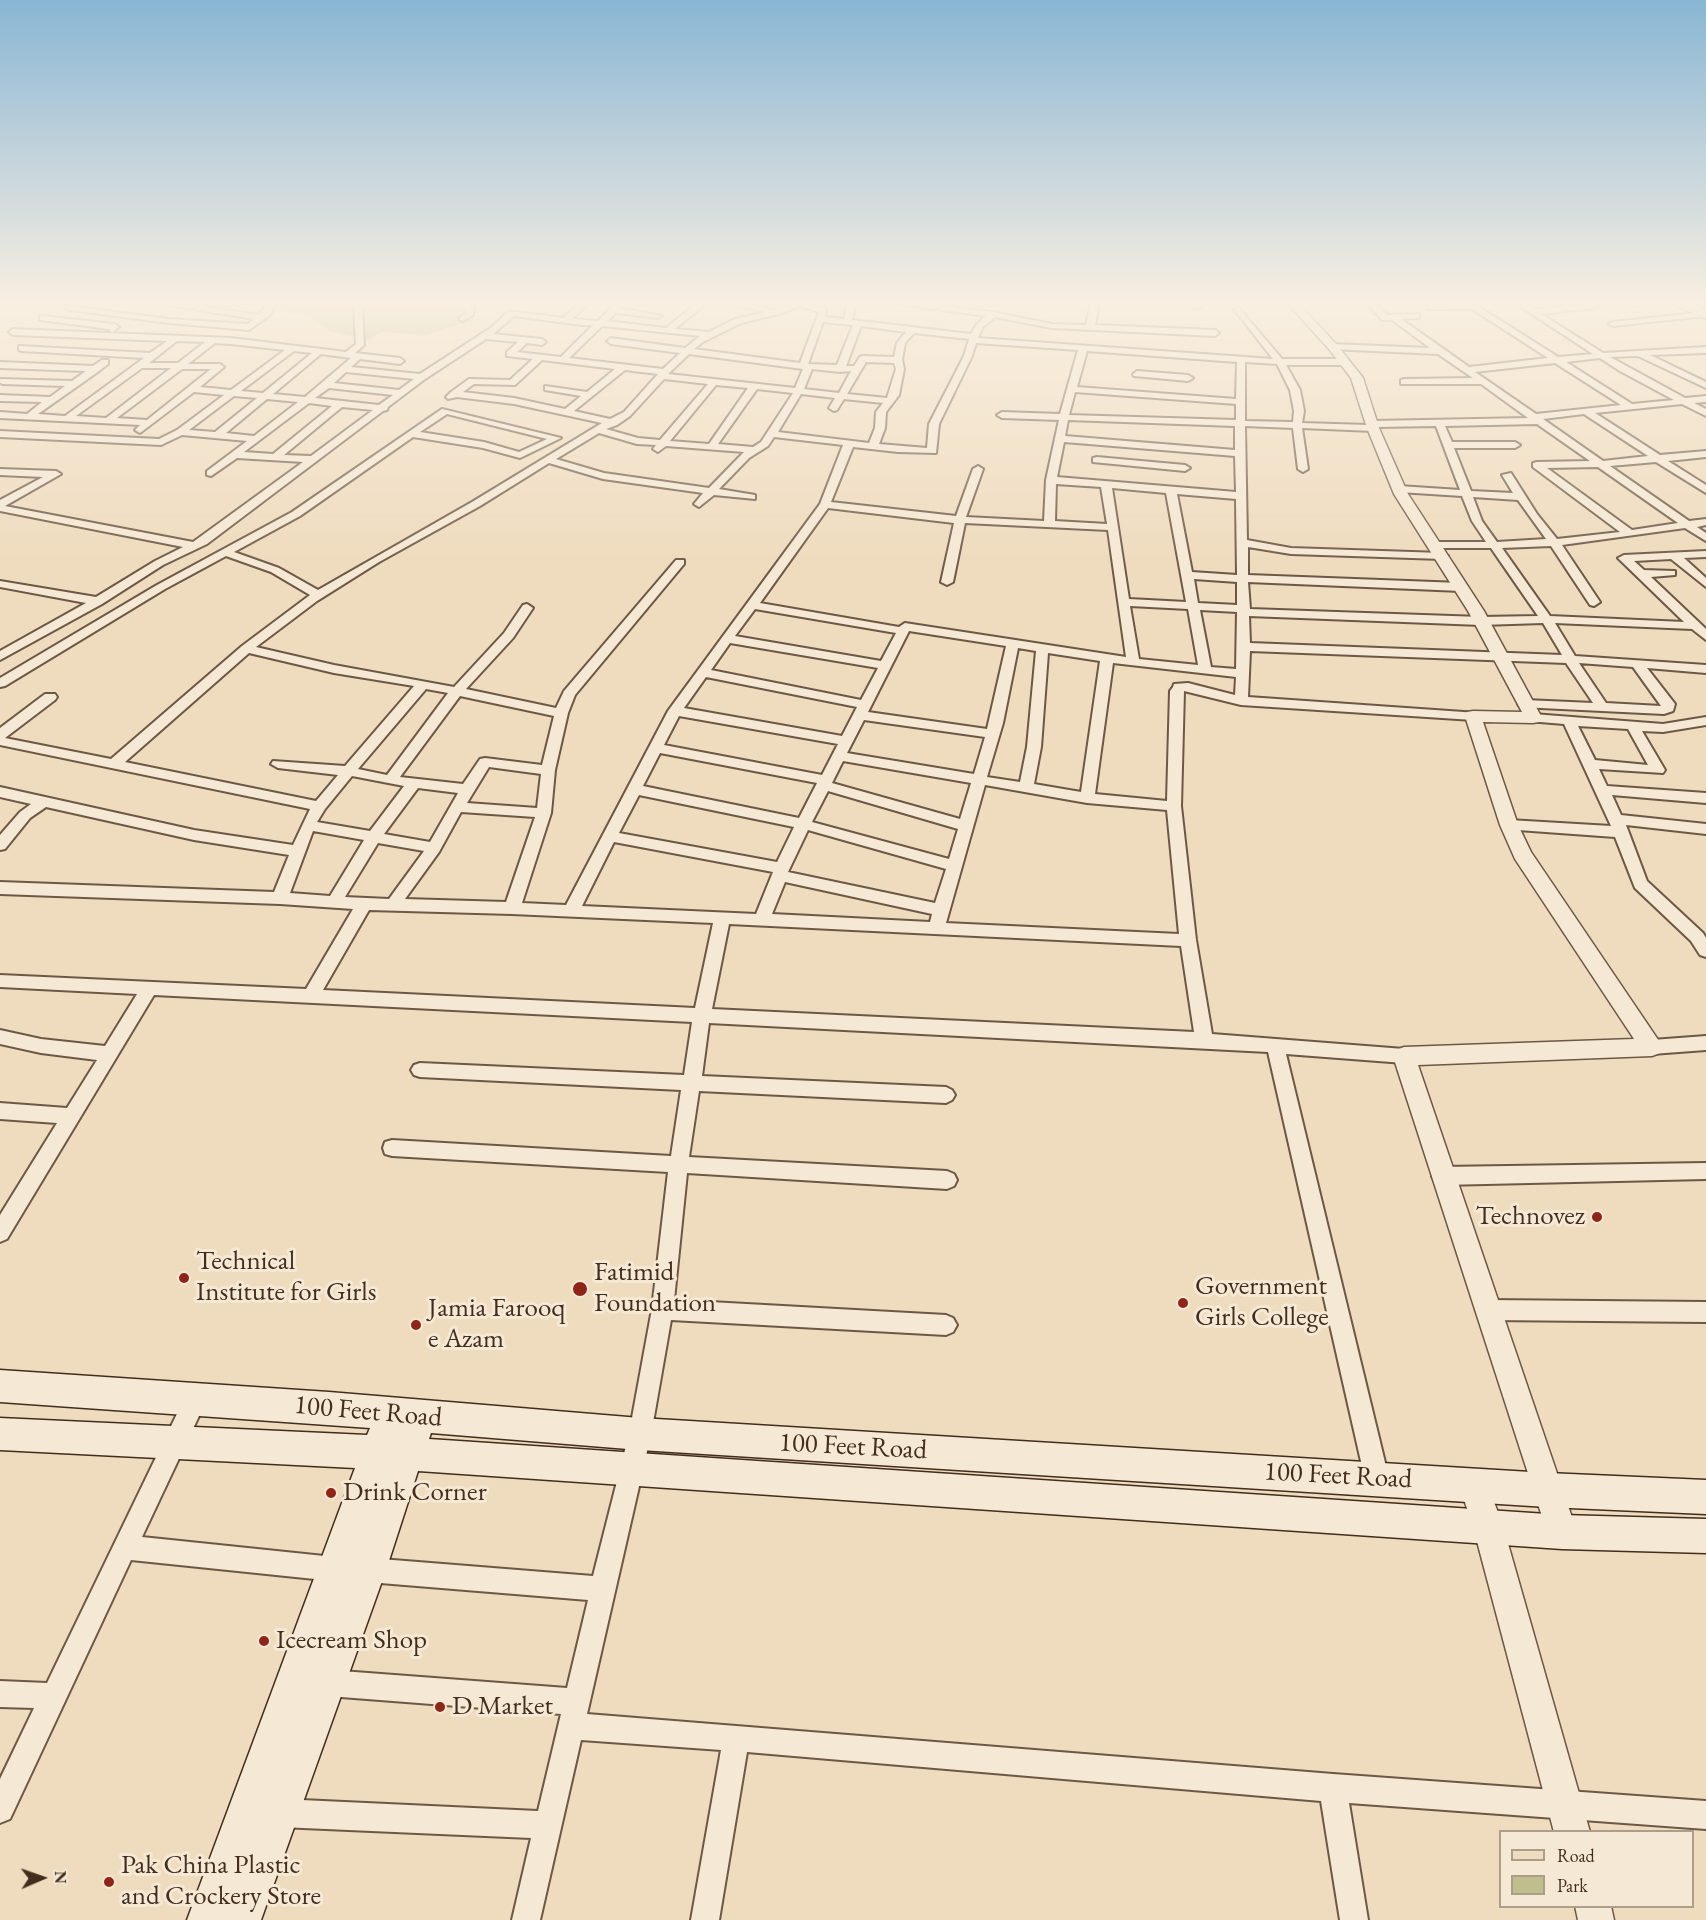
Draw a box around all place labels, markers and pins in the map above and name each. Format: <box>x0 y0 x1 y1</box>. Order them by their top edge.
place label: Technovez <box>1476 1201 1585 1233</box>
marker: Technovez <box>1590 1210 1604 1224</box>
place label: Technical Institute for Girls <box>196 1246 377 1309</box>
place label: Fatimid Foundation <box>594 1257 716 1320</box>
marker: Technical Institute for Girls <box>177 1271 191 1285</box>
place label: Government Girls College <box>1195 1271 1329 1334</box>
marker: Fatimid Foundation <box>571 1280 589 1298</box>
place label: Jamia Farooq e Azam <box>428 1293 565 1356</box>
marker: Government Girls College <box>1176 1296 1190 1310</box>
marker: Jamia Farooq e Azam <box>409 1318 423 1332</box>
place label: Drink Corner <box>343 1477 487 1509</box>
marker: Drink Corner <box>324 1486 338 1500</box>
place label: Icecream Shop <box>276 1625 427 1657</box>
marker: Icecream Shop <box>257 1634 271 1648</box>
place label: D Market <box>452 1691 553 1723</box>
marker: D Market <box>433 1700 447 1714</box>
place label: Pak China Plastic and Crockery Store <box>121 1850 321 1913</box>
marker: Pak China Plastic and Crockery Store <box>102 1875 116 1889</box>

